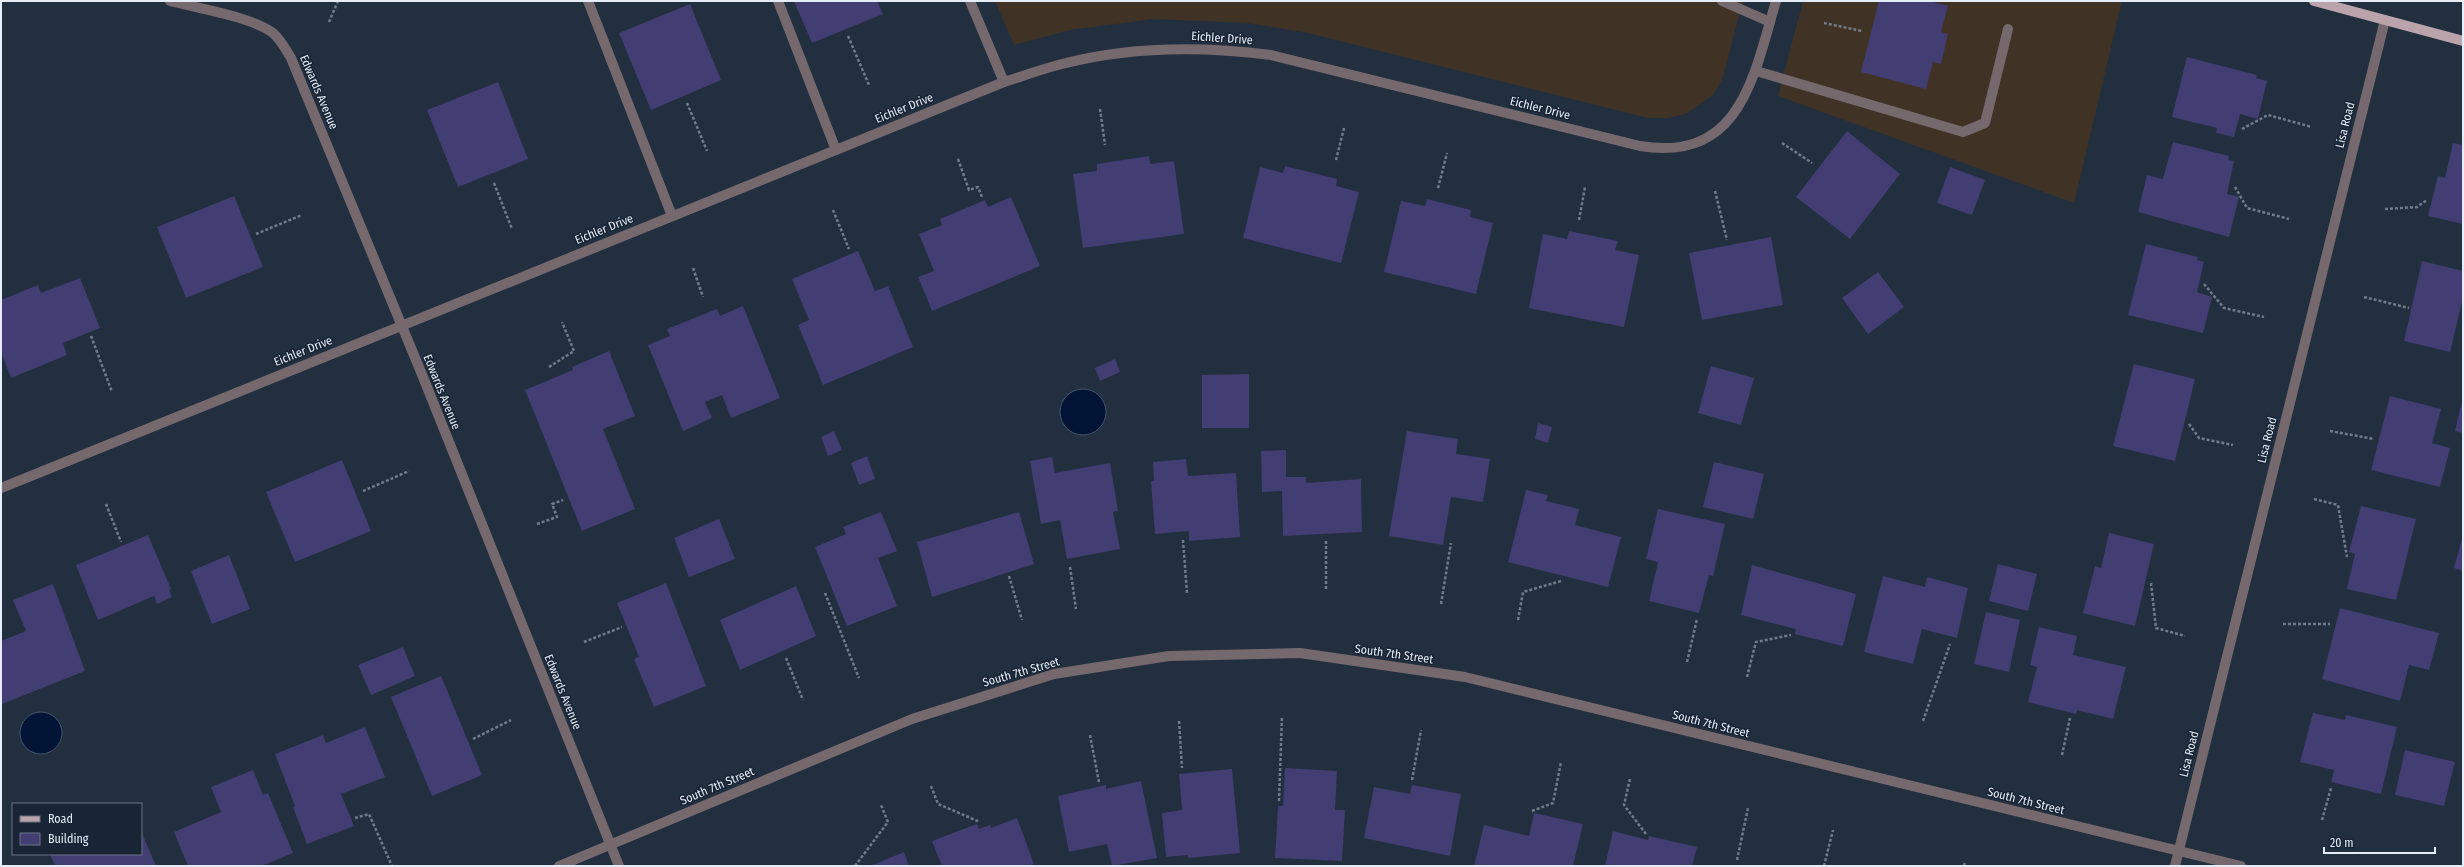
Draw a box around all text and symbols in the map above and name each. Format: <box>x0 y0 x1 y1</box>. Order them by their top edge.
street label: Eichler Drive <box>1191 29 1253 47</box>
street label: Edwards Avenue <box>297 53 341 131</box>
street label: Eichler Drive <box>873 90 935 126</box>
street label: Eichler Drive <box>1508 94 1572 122</box>
street label: Lisa Road <box>2333 101 2357 149</box>
street label: Eichler Drive <box>573 211 635 247</box>
street label: Eichler Drive <box>272 333 334 369</box>
street label: Edwards Avenue <box>421 352 463 432</box>
street label: Lisa Road <box>2255 416 2279 464</box>
street label: South 7th Street <box>1354 642 1434 666</box>
street label: Edwards Avenue <box>542 652 584 732</box>
street label: South 7th Street <box>981 654 1061 690</box>
street label: South 7th Street <box>1671 708 1751 740</box>
street label: Lisa Road <box>2177 730 2201 778</box>
street label: South 7th Street <box>678 764 756 808</box>
street label: South 7th Street <box>1986 785 2066 817</box>
legend <box>12 803 142 855</box>
text: Road <box>48 812 73 826</box>
scale bar <box>2324 829 2435 855</box>
text: Building <box>48 832 89 846</box>
text: 20 m <box>2330 836 2354 850</box>

